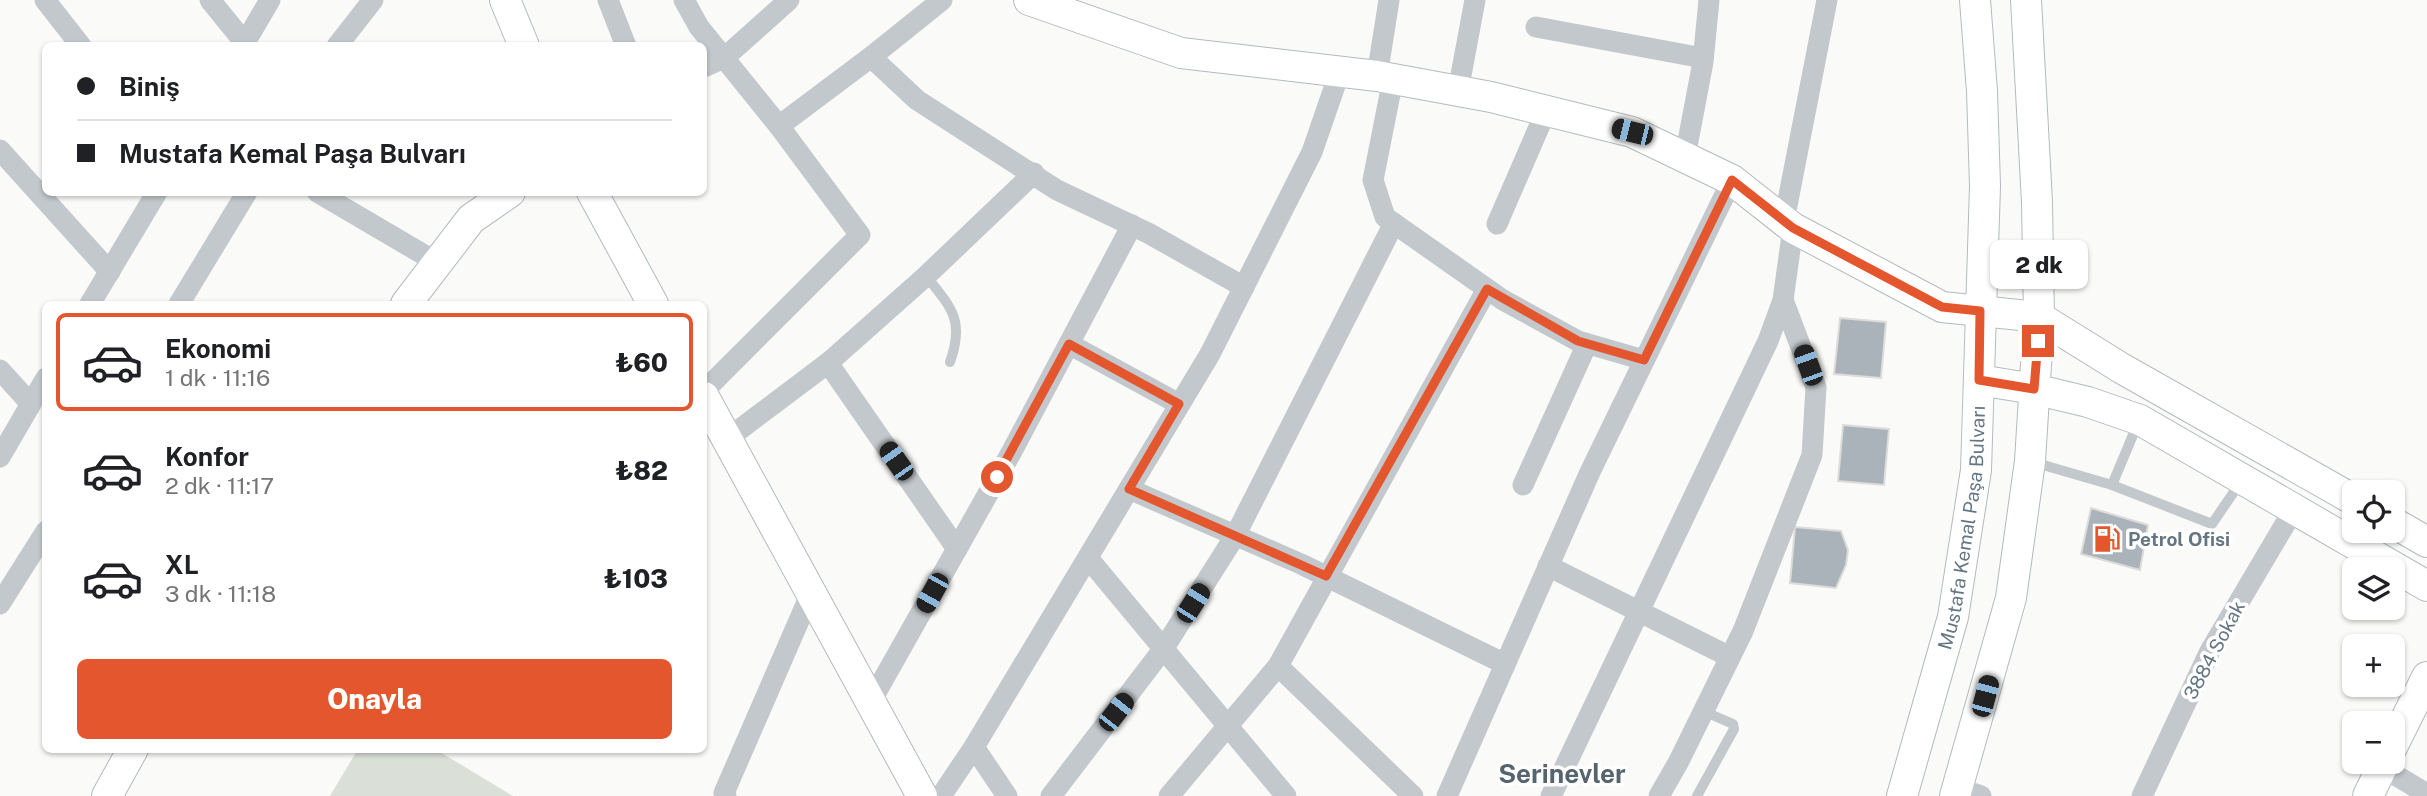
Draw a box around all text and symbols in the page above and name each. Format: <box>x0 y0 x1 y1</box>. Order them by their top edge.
text: Biniş <box>119 71 180 102</box>
car <box>1610 117 1655 147</box>
text: Mustafa Kemal Paşa Bulvarı <box>119 138 466 169</box>
callout: 2 dk <box>1989 240 2087 288</box>
text: 2 dk <box>2015 251 2063 278</box>
route end <box>2022 325 2054 357</box>
icon: car <box>81 331 144 394</box>
text: Ekonomi <box>165 333 271 364</box>
car <box>1791 342 1826 388</box>
text: ₺60 <box>615 347 668 378</box>
text: 1 dk · 11:16 <box>165 364 270 391</box>
street label: Mustafa Kemal Paşa Bulvarı <box>1933 405 1989 652</box>
car <box>876 438 917 484</box>
icon: car <box>81 439 144 502</box>
text: Konfor <box>165 441 249 472</box>
text: ₺82 <box>615 455 668 486</box>
route start <box>981 461 1013 493</box>
text: 2 dk · 11:17 <box>165 472 274 499</box>
map controls <box>2342 480 2405 774</box>
button: locate <box>2342 480 2405 543</box>
fuel station icon: Petrol Ofisi <box>2092 524 2122 554</box>
place label: Petrol Ofisi <box>2128 528 2230 550</box>
icon: car <box>81 547 144 610</box>
text: XL <box>165 549 199 580</box>
button: layers <box>2342 557 2405 620</box>
text: ₺103 <box>604 563 668 594</box>
car <box>913 570 952 616</box>
text: 3 dk · 11:18 <box>165 580 276 607</box>
car <box>1173 580 1214 626</box>
street label: 3884 Sokak <box>2179 597 2249 703</box>
button: + <box>2342 634 2405 697</box>
button: Onayla <box>77 659 672 739</box>
car <box>1970 673 2001 719</box>
car <box>1095 689 1138 735</box>
button: − <box>2342 711 2405 774</box>
district label: Serinevler <box>1498 758 1626 789</box>

